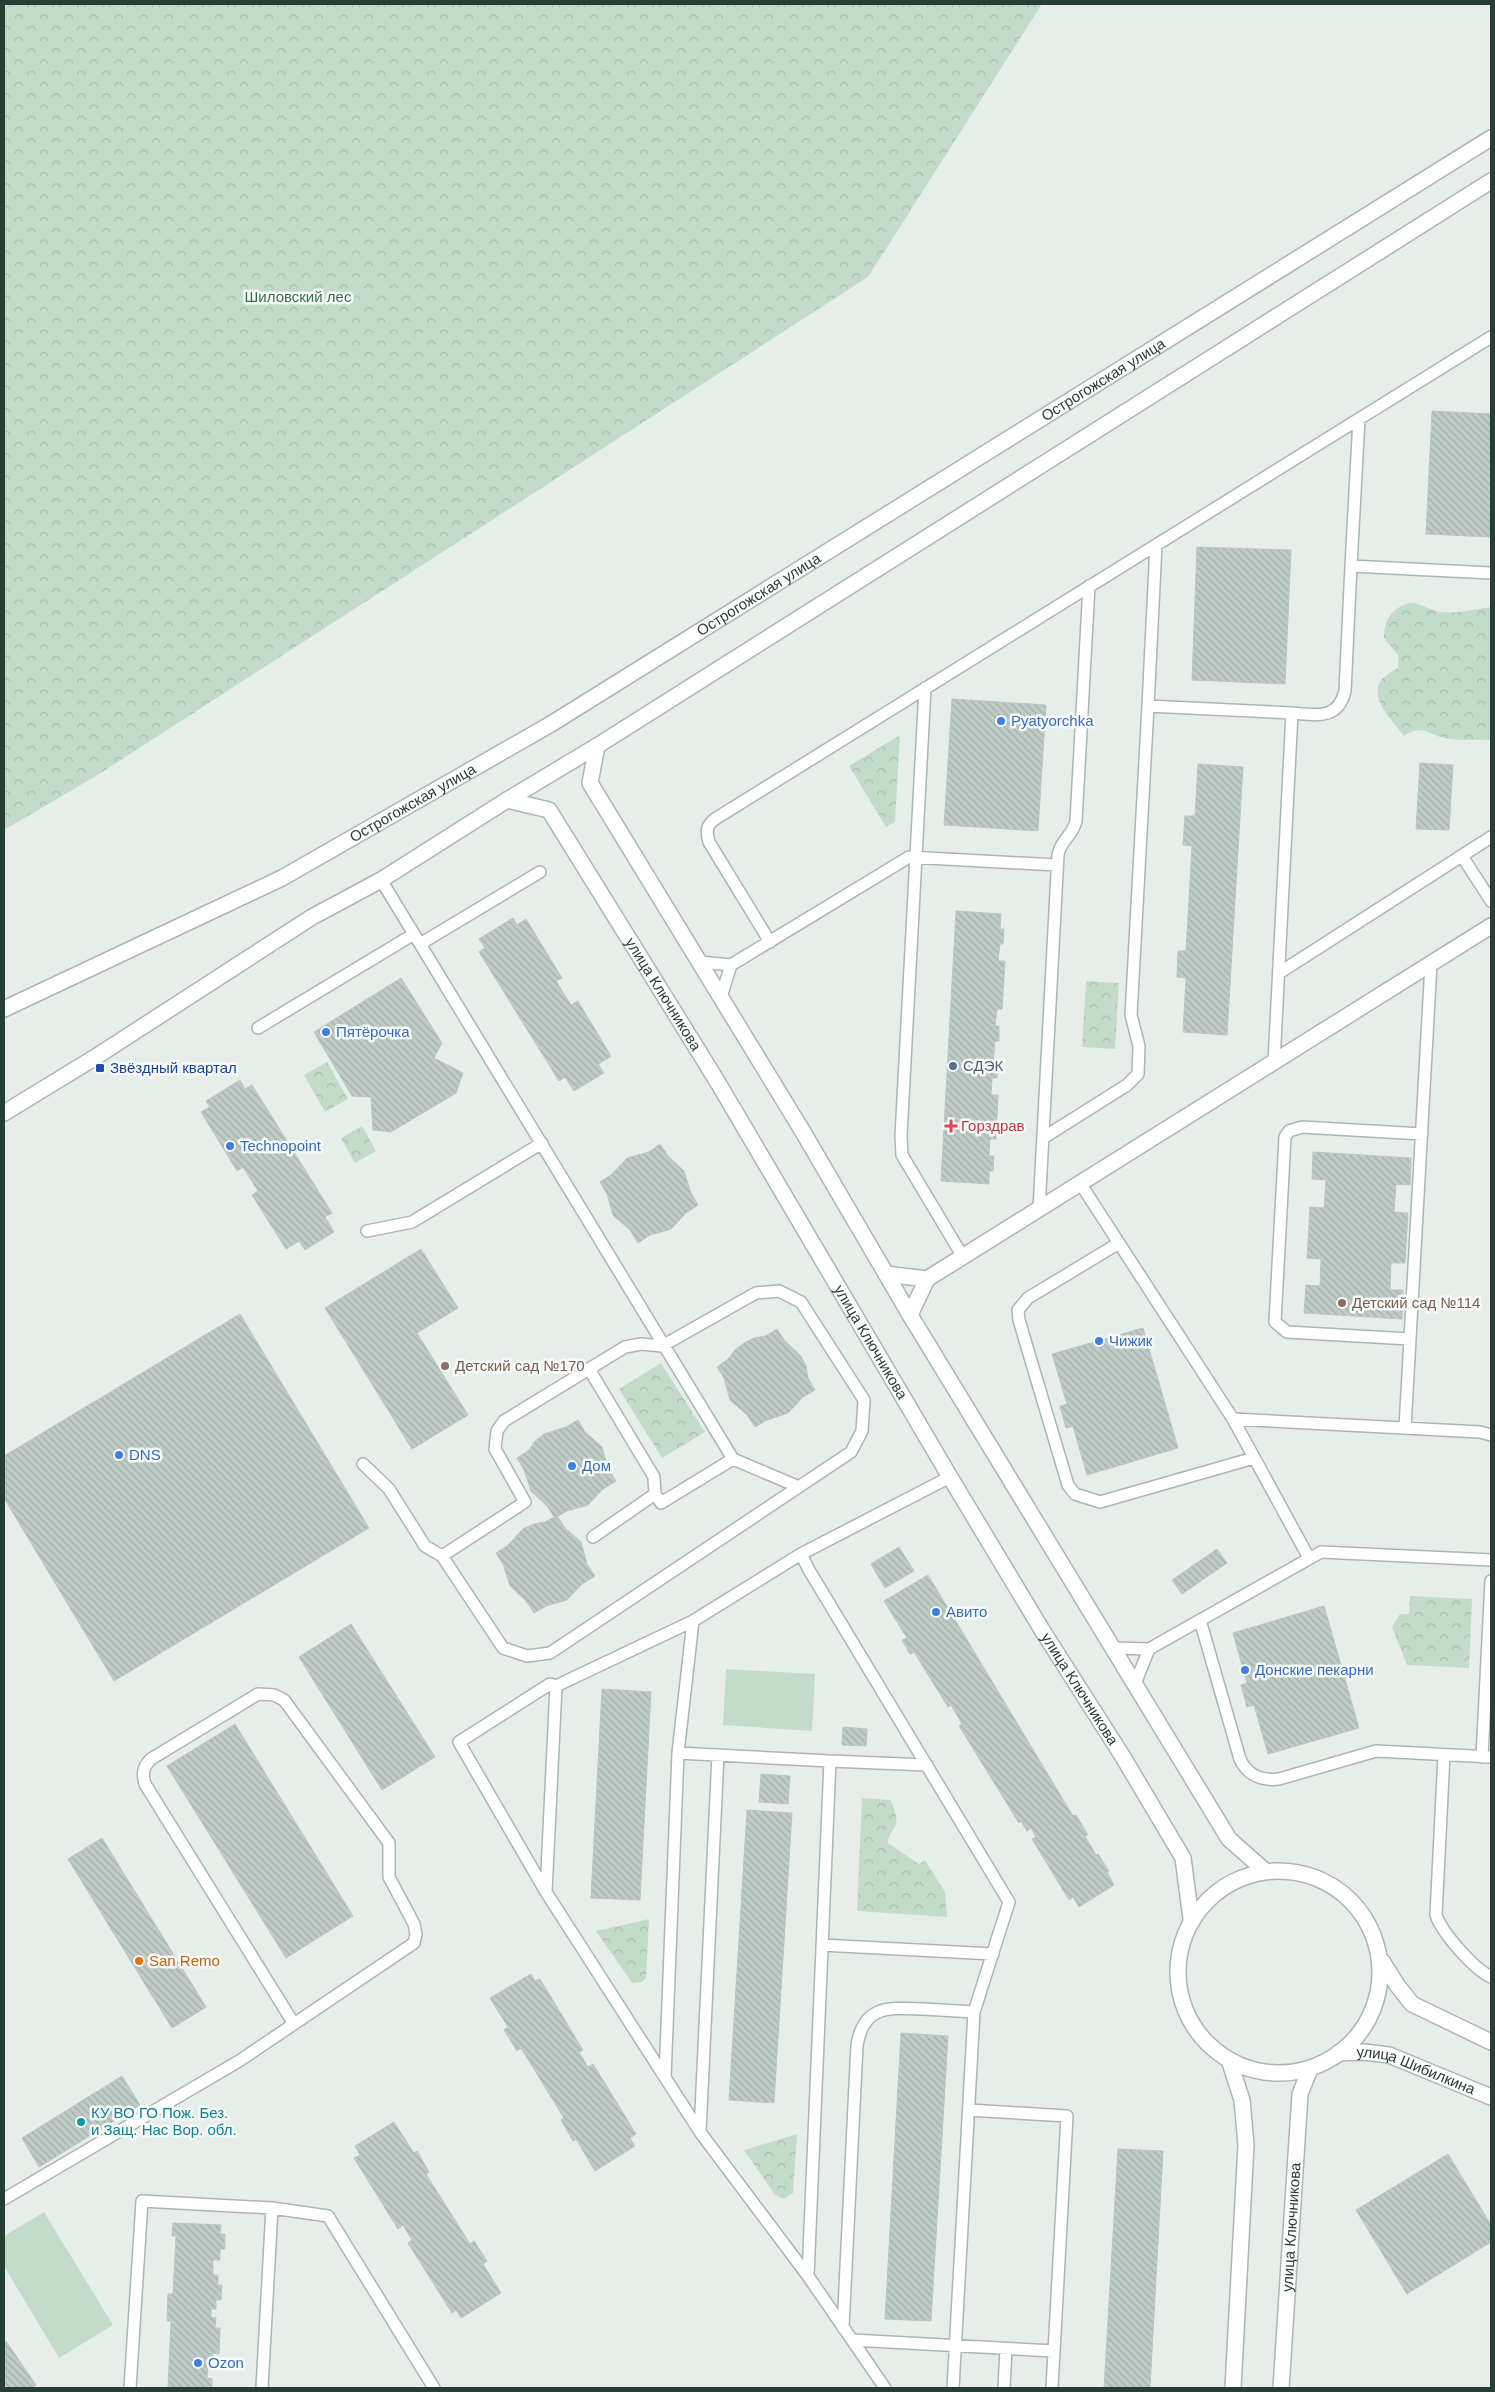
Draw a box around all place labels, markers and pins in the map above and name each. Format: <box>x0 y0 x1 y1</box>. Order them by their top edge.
place label: Pyatyorchka <box>1011 712 1094 729</box>
marker: Pyatyorchka <box>995 715 1007 727</box>
place label: Пятёрочка <box>336 1023 410 1040</box>
marker: Пятёрочка <box>320 1026 332 1038</box>
place label: СДЭК <box>963 1057 1003 1074</box>
place label: Звёздный квартал <box>110 1059 237 1076</box>
marker: СДЭК <box>947 1060 959 1072</box>
marker: Звёздный квартал <box>94 1062 106 1074</box>
place label: Горздрав <box>961 1117 1025 1134</box>
marker: Горздрав <box>945 1120 957 1132</box>
place label: Technopoint <box>240 1137 322 1154</box>
marker: Technopoint <box>224 1140 236 1152</box>
place label: Детский сад №114 <box>1352 1294 1480 1311</box>
marker: Детский сад №114 <box>1336 1297 1348 1309</box>
place label: Чижик <box>1109 1332 1153 1349</box>
marker: Чижик <box>1093 1335 1105 1347</box>
place label: Детский сад №170 <box>455 1357 585 1374</box>
marker: Детский сад №170 <box>439 1360 451 1372</box>
place label: DNS <box>129 1446 161 1463</box>
marker: DNS <box>113 1449 125 1461</box>
place label: Дом <box>582 1457 611 1474</box>
marker: Дом <box>566 1460 578 1472</box>
place label: Авито <box>946 1603 987 1620</box>
marker: Авито <box>930 1606 942 1618</box>
place label: Донские пекарни <box>1255 1661 1374 1678</box>
marker: Донские пекарни <box>1239 1664 1251 1676</box>
place label: San Remo <box>149 1952 220 1969</box>
marker: San Remo <box>133 1955 145 1967</box>
place label: КУ ВО ГО Пож. Без. и Защ. Нас Вор. обл. <box>91 2104 237 2138</box>
marker: КУ ВО ГО Пож. Без. и Защ. Нас Вор. обл. <box>75 2116 87 2128</box>
place label: Ozon <box>208 2354 244 2371</box>
marker: Ozon <box>192 2357 204 2369</box>

